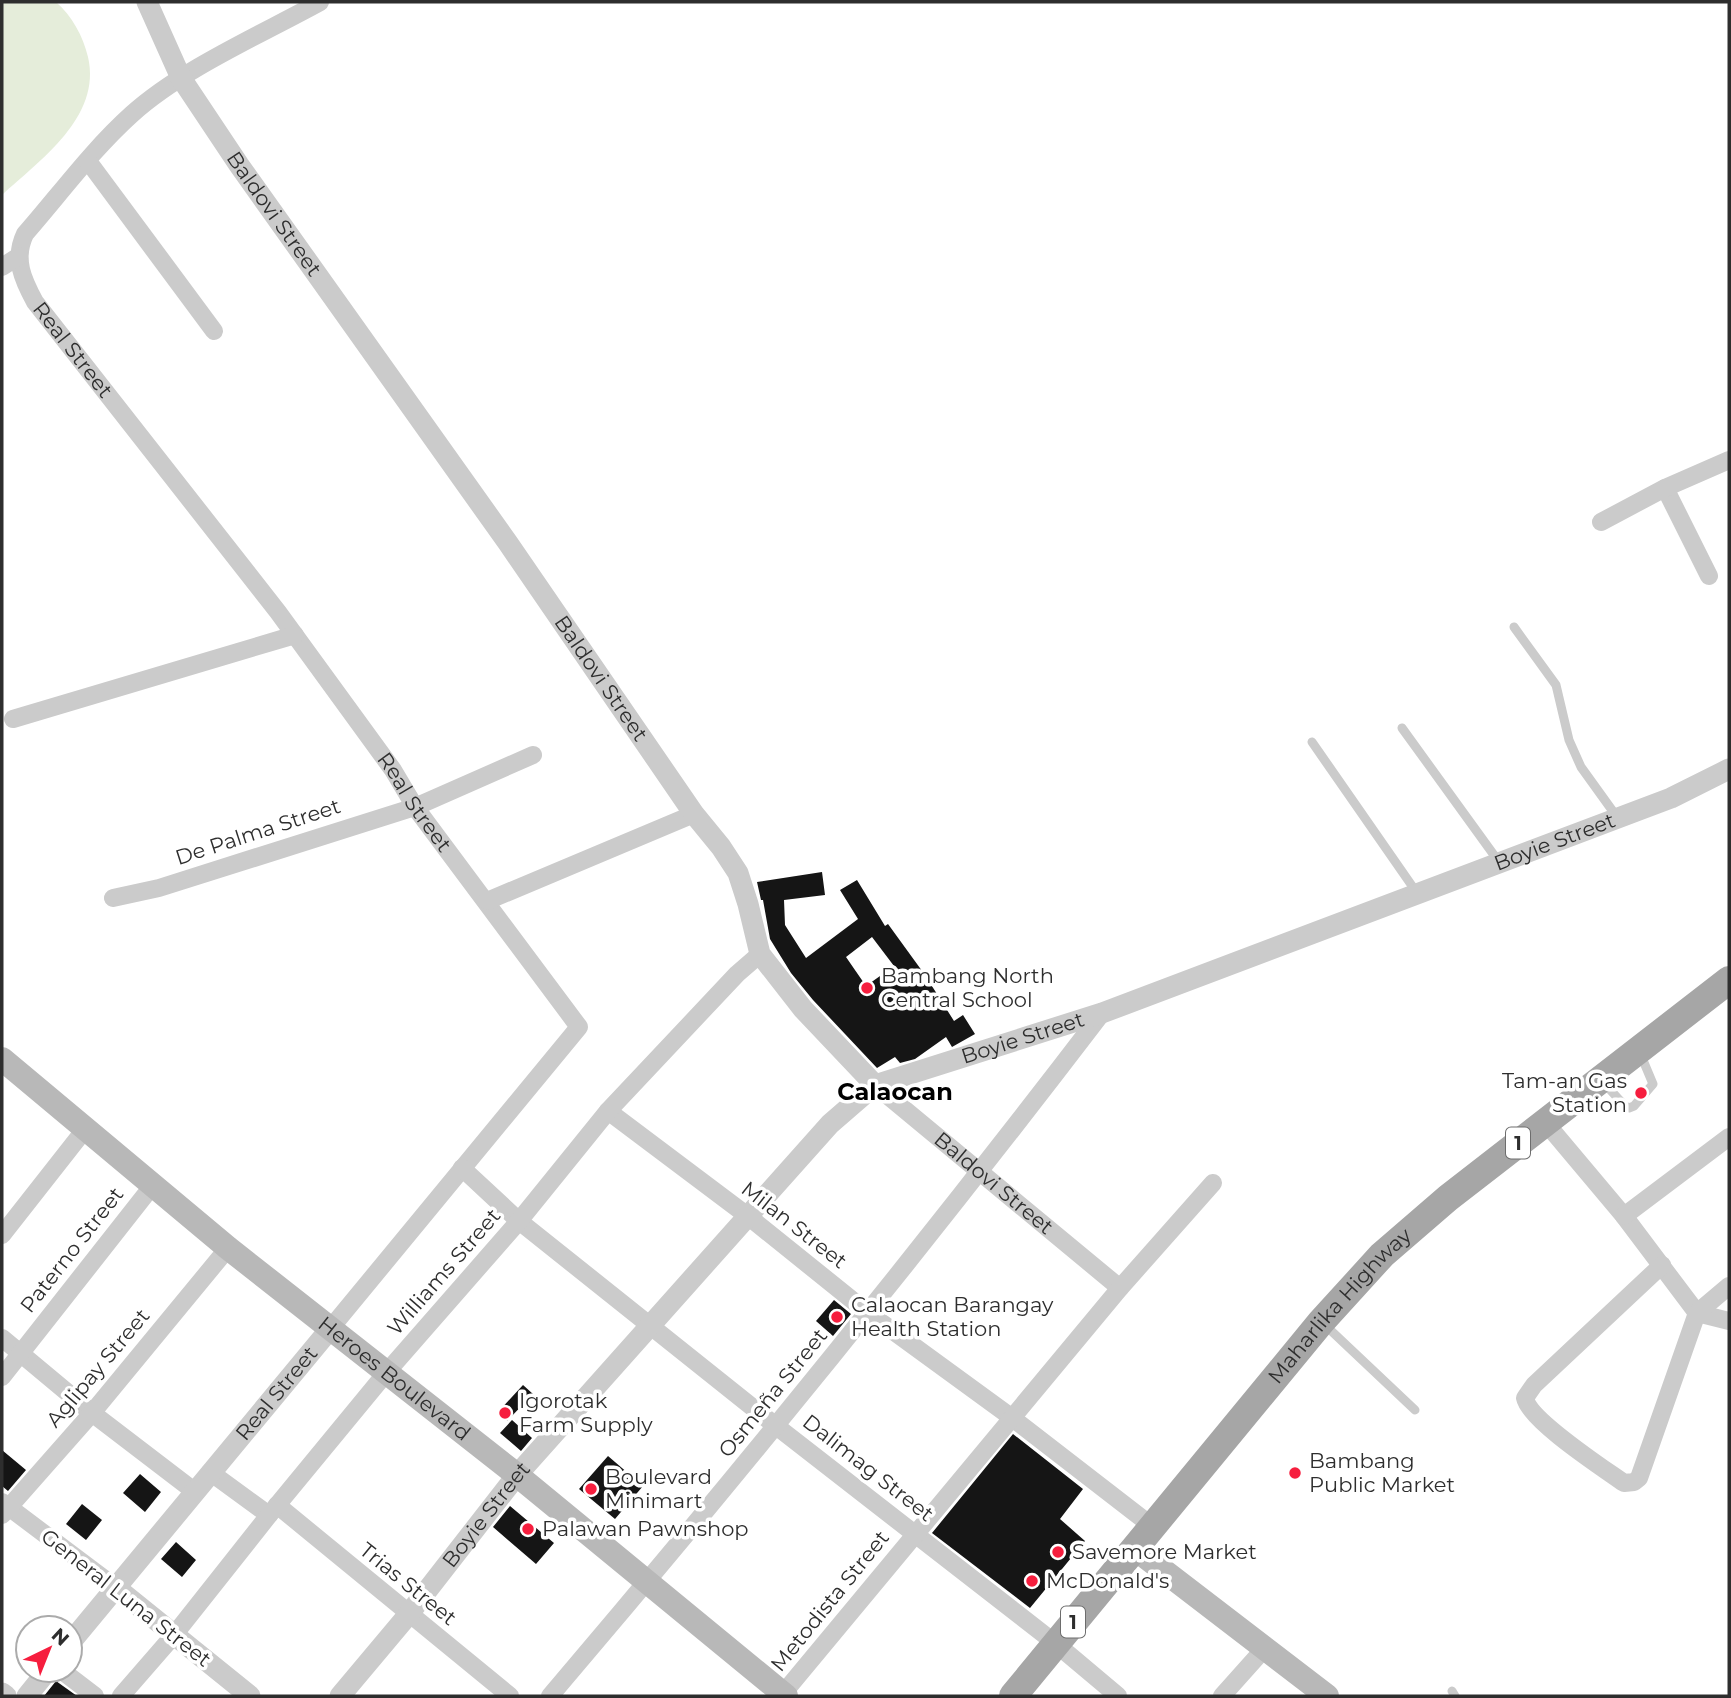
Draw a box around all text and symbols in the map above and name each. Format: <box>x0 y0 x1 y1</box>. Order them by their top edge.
street label: Baldovi Street <box>222 147 327 281</box>
street label: Real Street <box>28 297 118 402</box>
street label: Baldovi Street <box>549 610 653 746</box>
street label: Real Street <box>372 747 457 857</box>
street label: De Palma Street <box>172 793 343 870</box>
street label: Boyie Street <box>1490 807 1618 876</box>
place label: Bambang North Central School <box>881 963 1054 1012</box>
marker: Bambang North Central School <box>859 980 875 996</box>
street label: Boyie Street <box>958 1006 1087 1069</box>
place label: Tam-an Gas Station <box>1502 1068 1627 1117</box>
district label: Calaocan <box>837 1077 953 1106</box>
marker: Tam-an Gas Station <box>1633 1085 1649 1101</box>
street label: Baldovi Street <box>929 1126 1059 1239</box>
road number: 1 <box>1506 1128 1530 1158</box>
street label: Milan Street <box>737 1176 852 1274</box>
street label: Paterno Street <box>15 1182 128 1318</box>
street label: Williams Street <box>382 1203 505 1340</box>
street label: Maharlika Highway <box>1263 1222 1417 1388</box>
place label: Calaocan Barangay Health Station <box>851 1292 1054 1341</box>
street label: Aglipay Street <box>41 1303 154 1432</box>
marker: Calaocan Barangay Health Station <box>829 1309 845 1325</box>
street label: Heroes Boulevard <box>313 1311 476 1446</box>
street label: Osmeña Street <box>713 1323 832 1462</box>
street label: Real Street <box>230 1341 322 1445</box>
place label: Igorotak Farm Supply <box>519 1388 653 1437</box>
marker: Igorotak Farm Supply <box>497 1405 513 1421</box>
street label: Dalimag Street <box>798 1409 939 1526</box>
place label: Bambang Public Market <box>1309 1448 1455 1497</box>
street label: Boyie Street <box>437 1456 535 1572</box>
place label: Boulevard Minimart <box>605 1464 712 1513</box>
marker: Bambang Public Market <box>1287 1465 1303 1481</box>
marker: Boulevard Minimart <box>583 1481 599 1497</box>
place label: Palawan Pawnshop <box>542 1516 749 1541</box>
marker: Palawan Pawnshop <box>520 1521 536 1537</box>
street label: General Luna Street <box>36 1523 216 1672</box>
street label: Metodista Street <box>765 1525 894 1676</box>
street label: Trias Street <box>355 1537 462 1630</box>
place label: Savemore Market <box>1072 1539 1257 1564</box>
marker: Savemore Market <box>1050 1544 1066 1560</box>
place label: McDonald's <box>1046 1568 1169 1593</box>
marker: McDonald's <box>1024 1573 1040 1589</box>
road number: 1 <box>1061 1606 1085 1638</box>
north arrow <box>14 1614 84 1684</box>
text: N <box>47 1623 74 1651</box>

